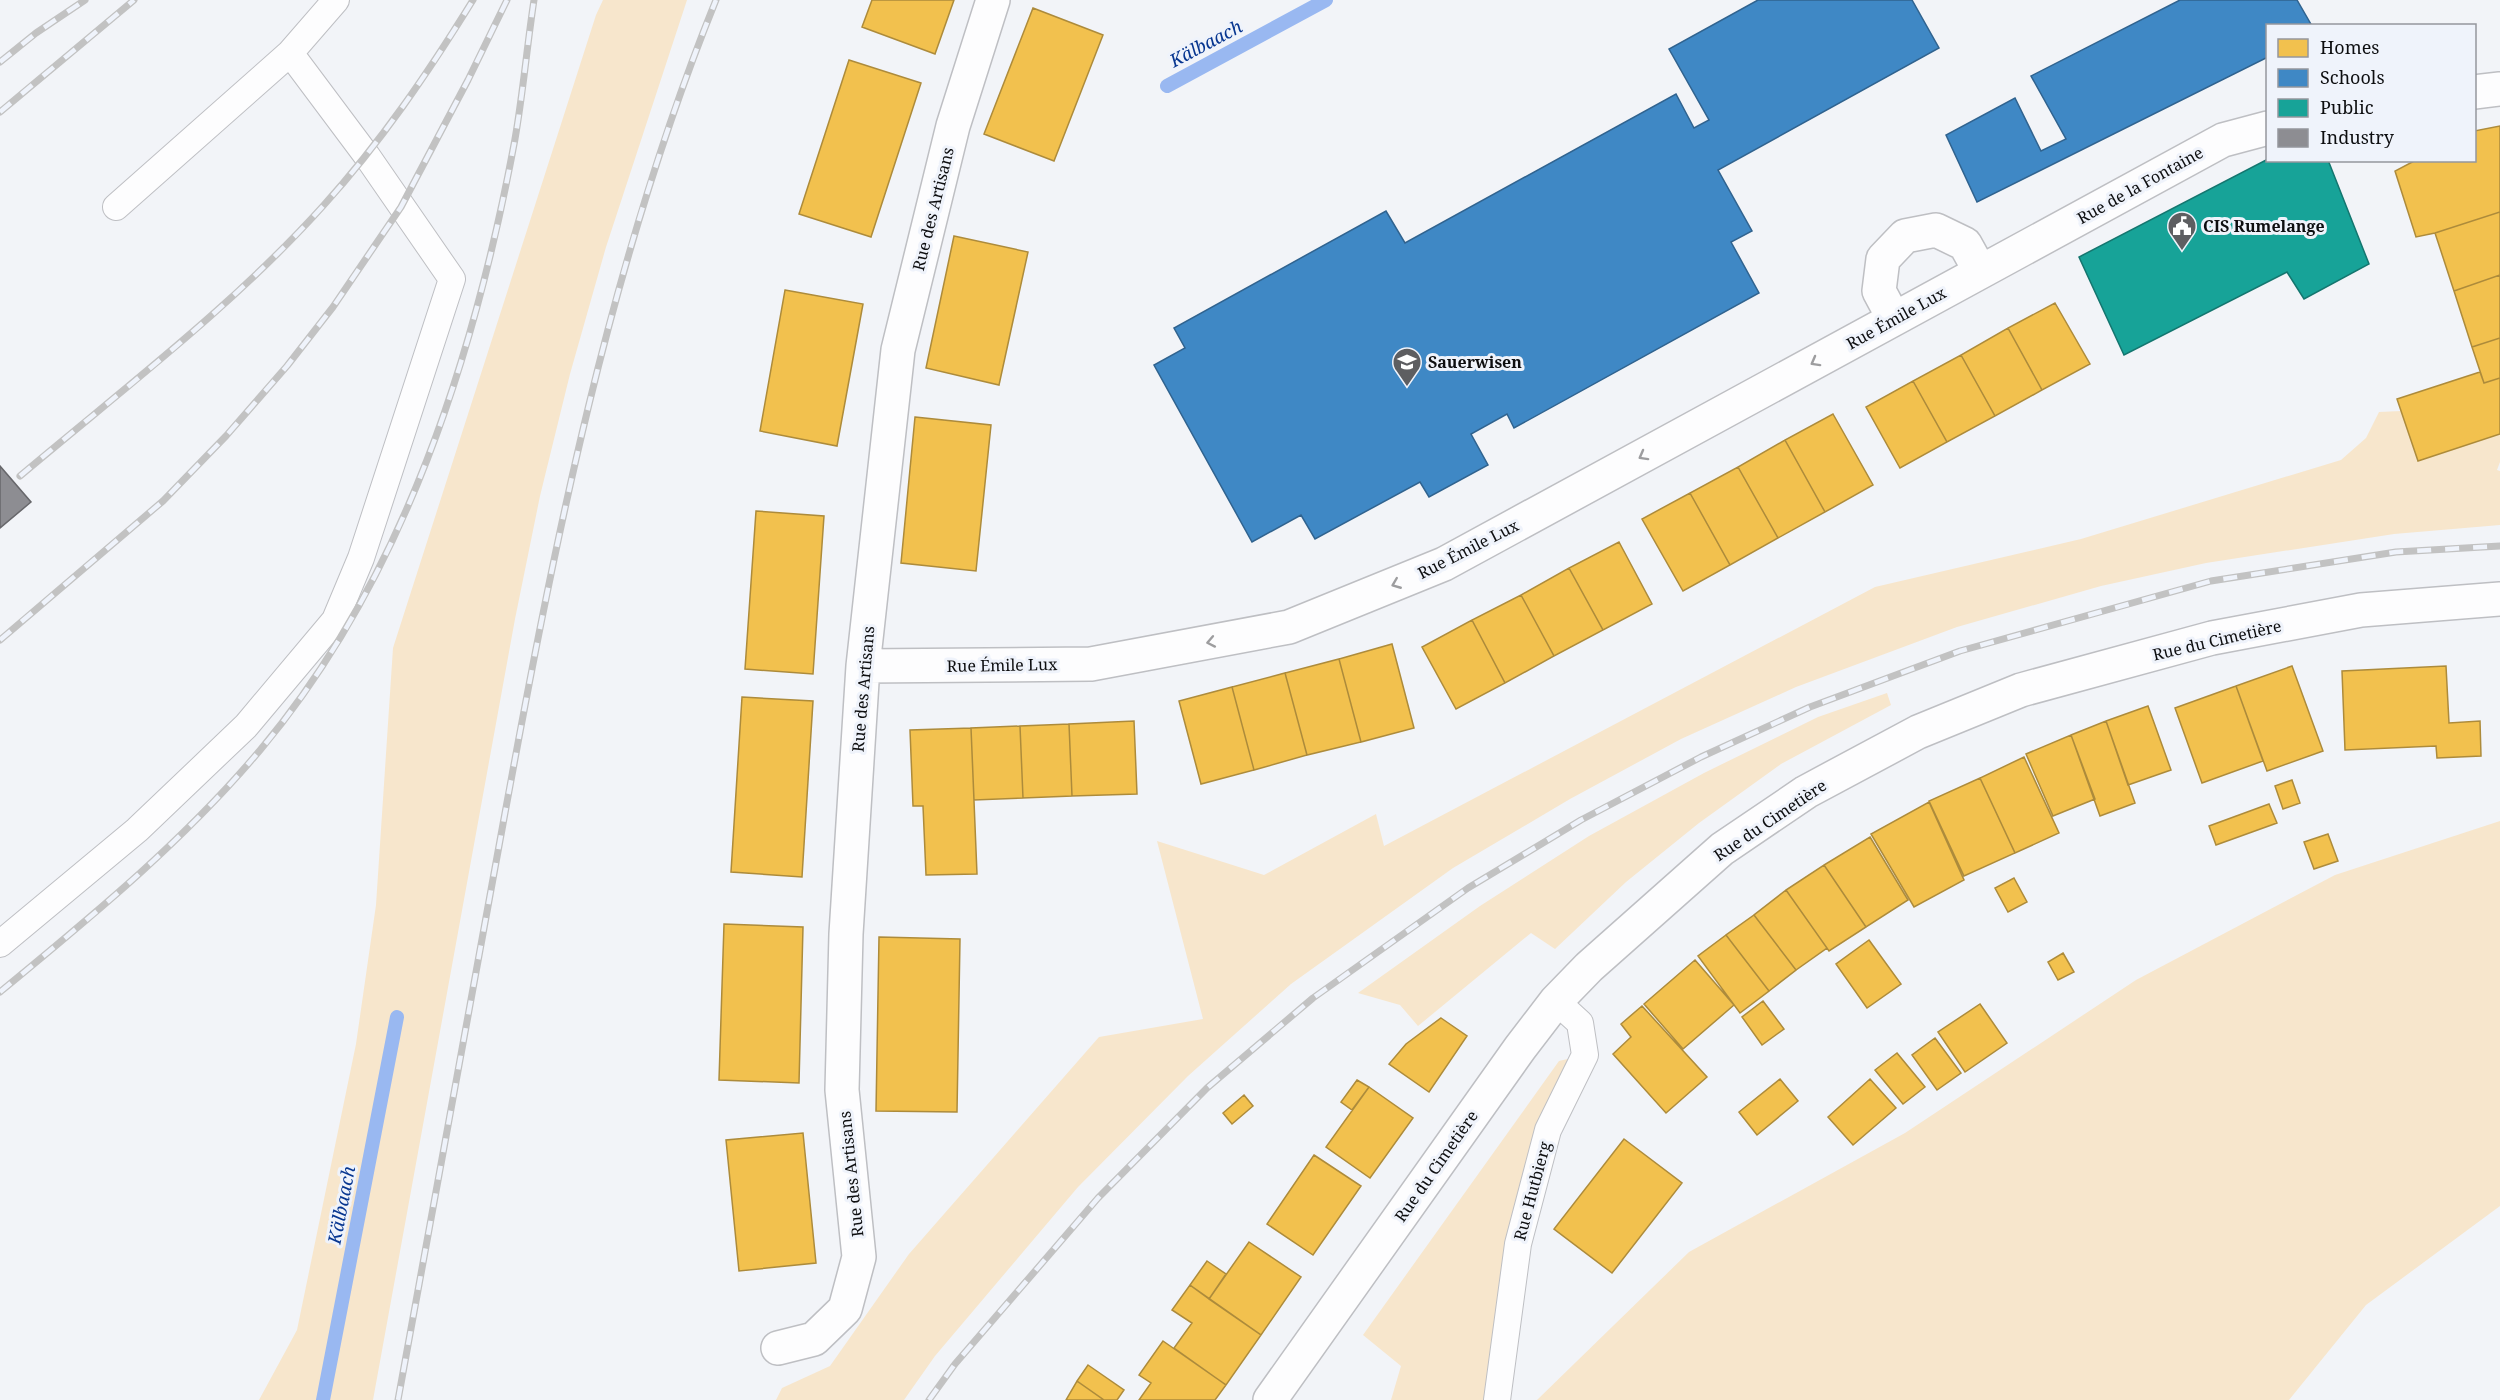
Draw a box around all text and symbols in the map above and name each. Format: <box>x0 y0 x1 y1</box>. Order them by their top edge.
water label: Kälbaach <box>1164 14 1246 73</box>
legend <box>2266 24 2476 162</box>
text: Homes <box>2320 35 2379 59</box>
text: Schools <box>2320 65 2385 89</box>
text: Public <box>2320 95 2374 119</box>
text: Industry <box>2320 125 2395 149</box>
street label: Rue de la Fontaine <box>2073 141 2207 229</box>
street label: Rue des Artisans <box>907 145 959 273</box>
public building icon: CIS Rumelange <box>2166 210 2198 252</box>
place label: CIS Rumelange <box>2203 215 2325 237</box>
street label: Rue Émile Lux <box>1842 281 1950 354</box>
school or university icon: Sauerwisen <box>1391 346 1423 388</box>
place label: Sauerwisen <box>1428 351 1522 373</box>
one-way arrow <box>1810 355 1821 366</box>
one-way arrow <box>1639 449 1650 460</box>
street label: Rue Émile Lux <box>1414 514 1523 584</box>
one-way arrow <box>1391 577 1402 589</box>
street label: Rue du Cimetière <box>2150 614 2284 666</box>
street label: Rue des Artisans <box>847 625 879 753</box>
one-way arrow <box>1206 635 1215 647</box>
street label: Rue Émile Lux <box>946 653 1058 677</box>
street label: Rue du Cimetière <box>1709 774 1831 866</box>
street label: Rue du Cimetière <box>1389 1106 1483 1226</box>
street label: Rue des Artisans <box>833 1110 869 1238</box>
street label: Rue Hutbierg <box>1508 1139 1556 1243</box>
water label: Kälbaach <box>322 1164 360 1247</box>

